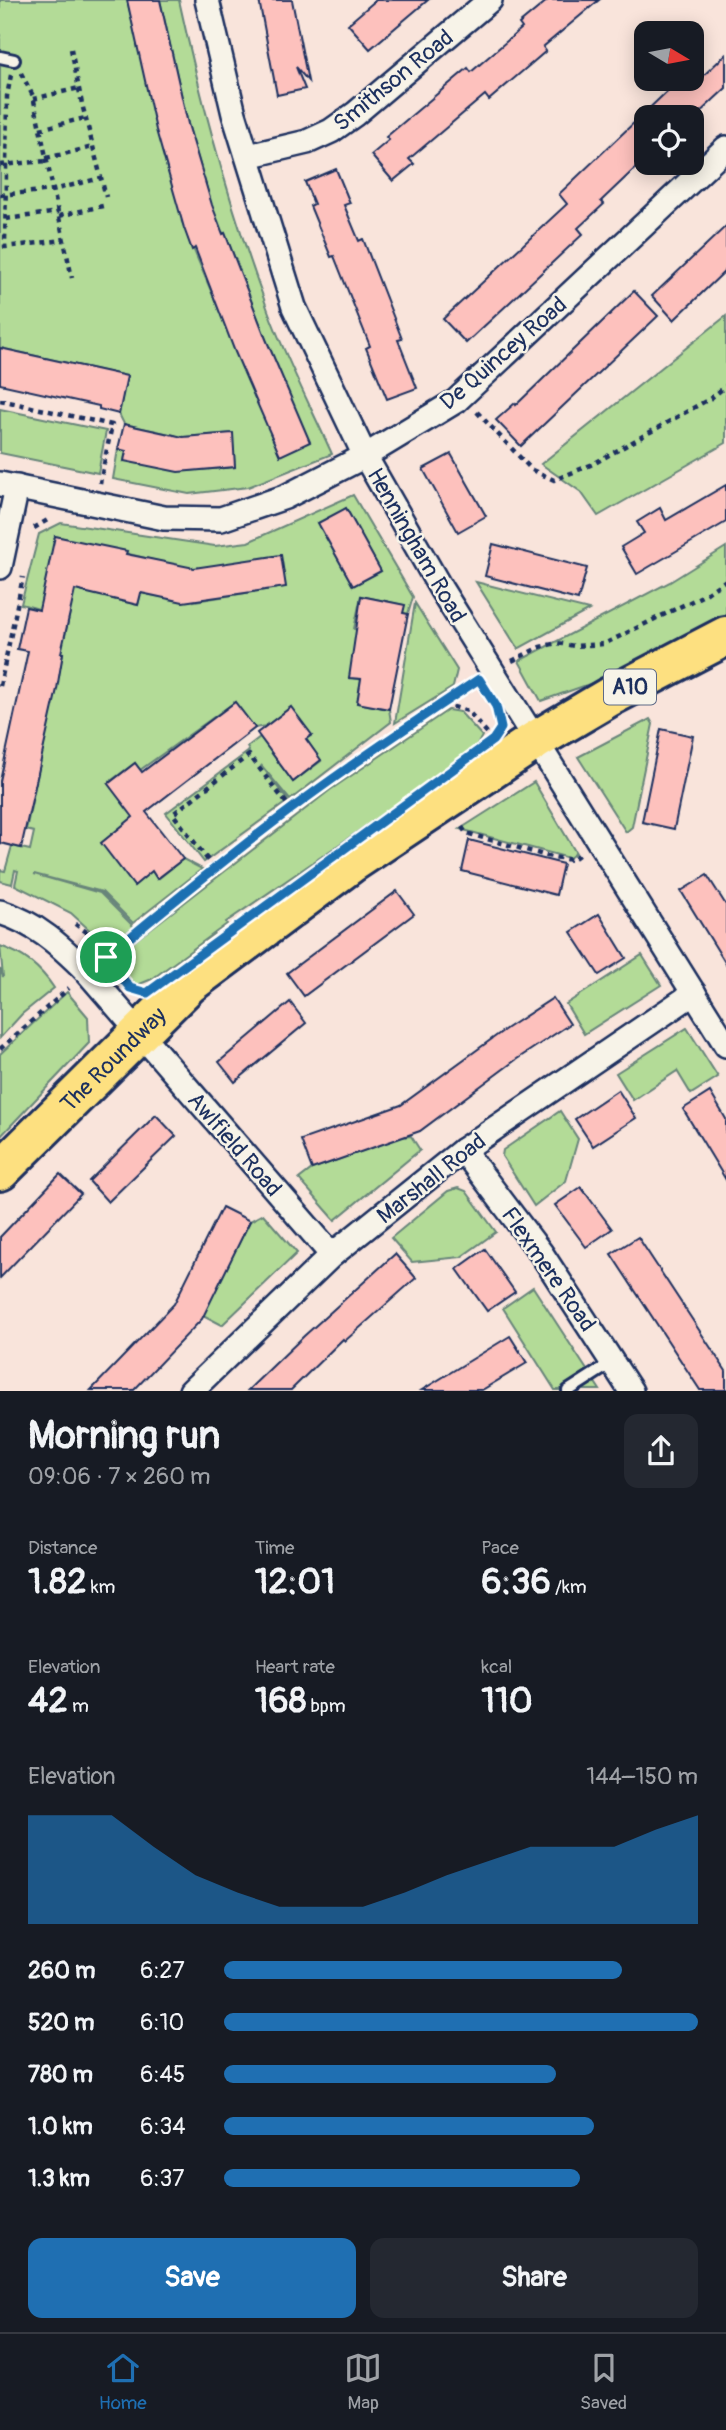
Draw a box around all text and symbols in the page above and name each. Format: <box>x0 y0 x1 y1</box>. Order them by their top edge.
north arrow <box>634 21 704 91</box>
map controls <box>634 21 704 175</box>
street label: Smithson Road <box>327 23 459 138</box>
button: locate <box>634 105 704 175</box>
street label: De Quincey Road <box>434 290 573 416</box>
street label: Henningham Road <box>361 463 473 628</box>
road number: A10 <box>604 670 656 704</box>
pin <box>76 927 136 987</box>
icon: arrive <box>87 938 125 976</box>
street label: The Roundway <box>54 1001 173 1118</box>
street label: Awlfield Road <box>181 1086 288 1203</box>
street label: Marshall Road <box>371 1127 492 1230</box>
street label: Flexmere Road <box>495 1201 602 1337</box>
text: Morning run <box>28 1412 220 1460</box>
button: share <box>624 1414 698 1488</box>
text: 09:06 · 7 × 260 m <box>28 1462 210 1491</box>
text: Distance <box>28 1536 97 1560</box>
text: Time <box>255 1536 294 1560</box>
text: Pace <box>481 1536 519 1560</box>
text: 1.82 <box>28 1560 87 1604</box>
text: 12:01 <box>255 1560 335 1604</box>
text: 6:36 <box>481 1560 551 1604</box>
text: km <box>87 1575 115 1599</box>
text: /km <box>551 1575 587 1599</box>
text: Elevation <box>28 1655 100 1679</box>
text: Heart rate <box>255 1655 335 1679</box>
text: kcal <box>481 1655 512 1679</box>
text: 42 <box>28 1679 68 1723</box>
text: 168 <box>255 1679 306 1723</box>
text: 110 <box>481 1679 533 1723</box>
text: m <box>68 1694 89 1718</box>
text: bpm <box>306 1694 346 1718</box>
text: Elevation <box>28 1762 116 1791</box>
text: 144–150 m <box>586 1762 698 1791</box>
text: 260 m <box>28 1956 95 1985</box>
text: 6:27 <box>140 1956 185 1985</box>
text: 520 m <box>28 2008 94 2037</box>
text: 6:10 <box>140 2008 184 2037</box>
text: 780 m <box>28 2060 93 2089</box>
text: 6:45 <box>140 2060 185 2089</box>
text: 1.0 km <box>28 2112 93 2141</box>
text: 6:34 <box>140 2112 186 2141</box>
text: 1.3 km <box>28 2164 90 2193</box>
text: 6:37 <box>140 2164 185 2193</box>
button: Save <box>28 2238 356 2318</box>
button: Share <box>370 2238 698 2318</box>
tab: Home <box>99 2349 147 2415</box>
tab: Map <box>344 2349 382 2415</box>
tab: Saved <box>580 2349 627 2415</box>

